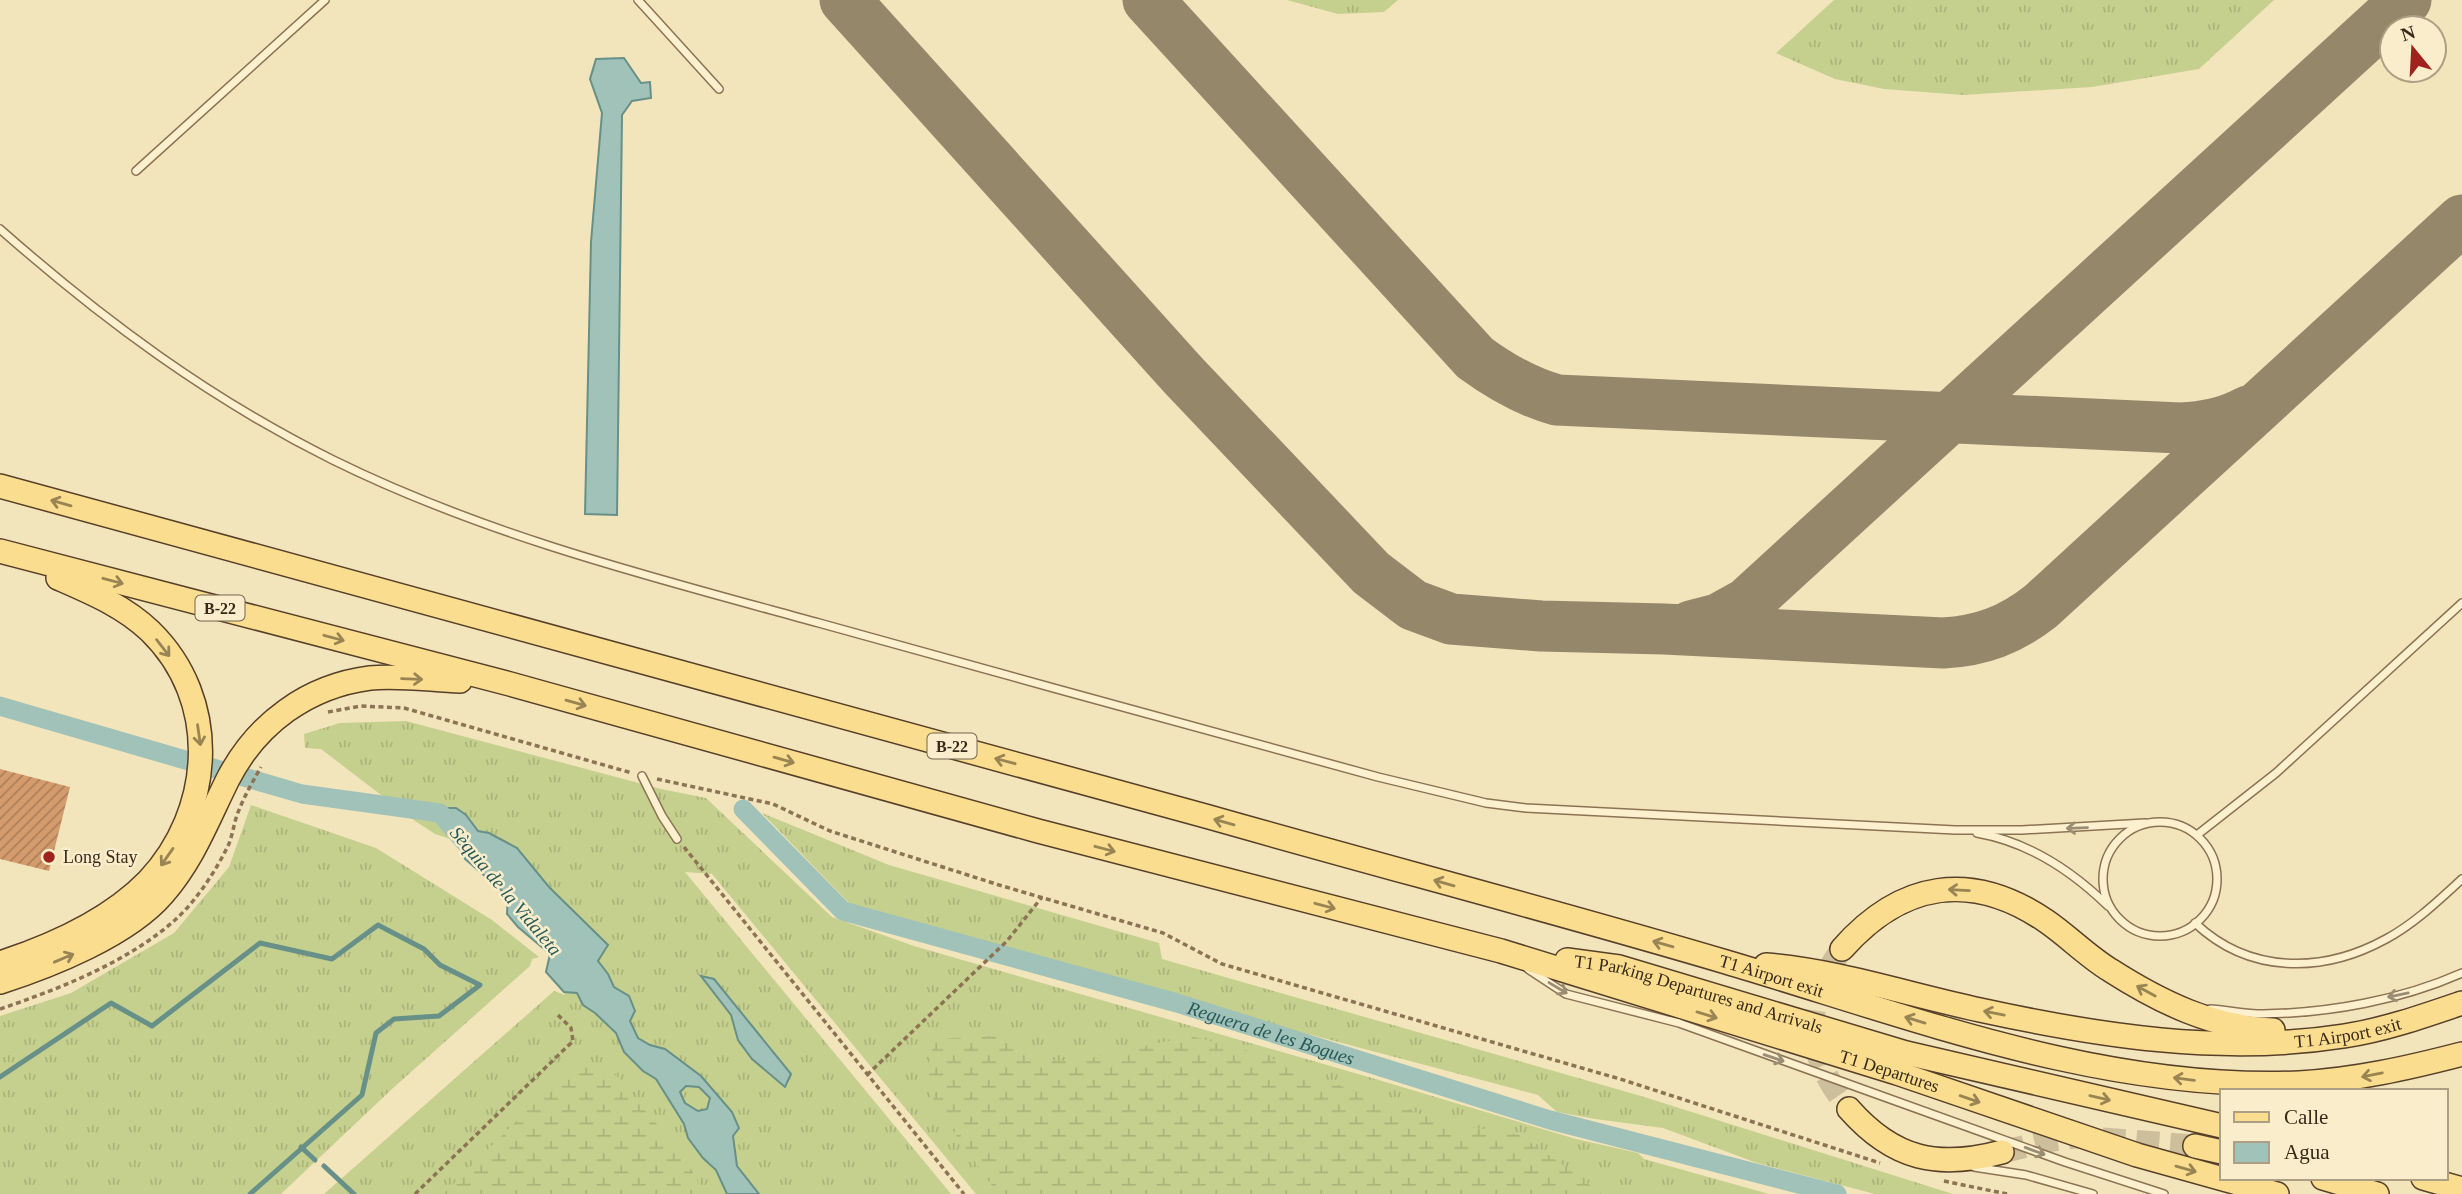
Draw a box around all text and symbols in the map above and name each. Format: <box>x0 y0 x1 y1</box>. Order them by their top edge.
north arrow <box>2378 14 2448 84</box>
text: N <box>2398 21 2418 45</box>
one-way arrow <box>51 496 73 509</box>
one-way arrow <box>102 575 124 588</box>
road number: B-22 <box>196 596 244 621</box>
one-way arrow <box>322 632 344 645</box>
one-way arrow <box>155 638 170 656</box>
one-way arrow <box>400 672 423 685</box>
one-way arrow <box>565 697 587 710</box>
one-way arrow <box>193 723 206 746</box>
road number: B-22 <box>928 734 976 758</box>
one-way arrow <box>994 754 1017 767</box>
one-way arrow <box>773 755 795 768</box>
one-way arrow <box>1214 814 1236 827</box>
one-way arrow <box>2066 821 2089 834</box>
water label: Sèquia de la Vidaleta <box>446 822 566 960</box>
one-way arrow <box>1093 843 1115 856</box>
place label: Long Stay <box>63 847 138 867</box>
one-way arrow <box>160 847 174 866</box>
marker: Long Stay <box>41 849 57 865</box>
one-way arrow <box>1433 876 1455 889</box>
one-way arrow <box>1948 884 1971 897</box>
one-way arrow <box>1313 900 1336 913</box>
one-way arrow <box>1652 937 1674 950</box>
one-way arrow <box>53 950 74 963</box>
street label: T1 Parking Departures and Arrivals <box>1573 951 1825 1037</box>
street label: T1 Airport exit <box>1717 951 1826 1001</box>
one-way arrow <box>1548 982 1568 996</box>
one-way arrow <box>2136 984 2156 998</box>
one-way arrow <box>2387 988 2410 1002</box>
water label: Reguera de les Bogues <box>1184 996 1357 1069</box>
one-way arrow <box>1983 1006 2006 1019</box>
one-way arrow <box>1695 1009 1717 1022</box>
one-way arrow <box>1904 1013 1926 1026</box>
street label: T1 Airport exit <box>2294 1013 2403 1052</box>
street label: T1 Departures <box>1837 1046 1942 1097</box>
one-way arrow <box>1763 1053 1785 1065</box>
one-way arrow <box>2361 1068 2384 1082</box>
one-way arrow <box>2174 1073 2196 1086</box>
legend <box>2220 1089 2448 1180</box>
one-way arrow <box>2088 1092 2111 1105</box>
one-way arrow <box>1959 1094 1981 1106</box>
text: Calle <box>2284 1105 2328 1129</box>
text: Agua <box>2284 1140 2330 1164</box>
one-way arrow <box>2023 1145 2045 1158</box>
one-way arrow <box>2175 1164 2197 1177</box>

